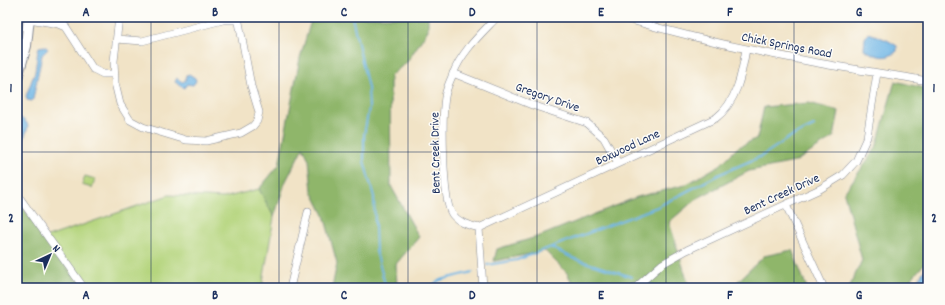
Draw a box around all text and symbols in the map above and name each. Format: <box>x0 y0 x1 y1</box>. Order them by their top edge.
text: A <box>82 4 90 23</box>
text: B <box>212 4 218 23</box>
text: C <box>341 4 348 23</box>
text: D <box>469 4 476 23</box>
text: E <box>598 4 605 23</box>
text: F <box>727 4 733 23</box>
text: G <box>856 4 863 23</box>
street label: Chick Springs Road <box>740 28 833 65</box>
street label: Gregory Drive <box>513 79 582 118</box>
text: 1 <box>10 80 13 99</box>
text: 1 <box>933 80 936 99</box>
street label: Bent Creek Drive <box>426 112 447 194</box>
street label: Boxwood Lane <box>593 125 664 171</box>
street label: Bent Creek Drive <box>741 169 823 221</box>
text: 2 <box>8 210 14 229</box>
text: 2 <box>931 210 937 229</box>
north arrow <box>30 235 70 275</box>
text: N <box>48 242 63 257</box>
text: A <box>82 287 90 305</box>
text: B <box>212 287 218 305</box>
text: C <box>341 287 348 305</box>
text: D <box>469 287 476 305</box>
text: E <box>598 287 605 305</box>
text: F <box>727 287 733 305</box>
text: G <box>856 287 863 305</box>

